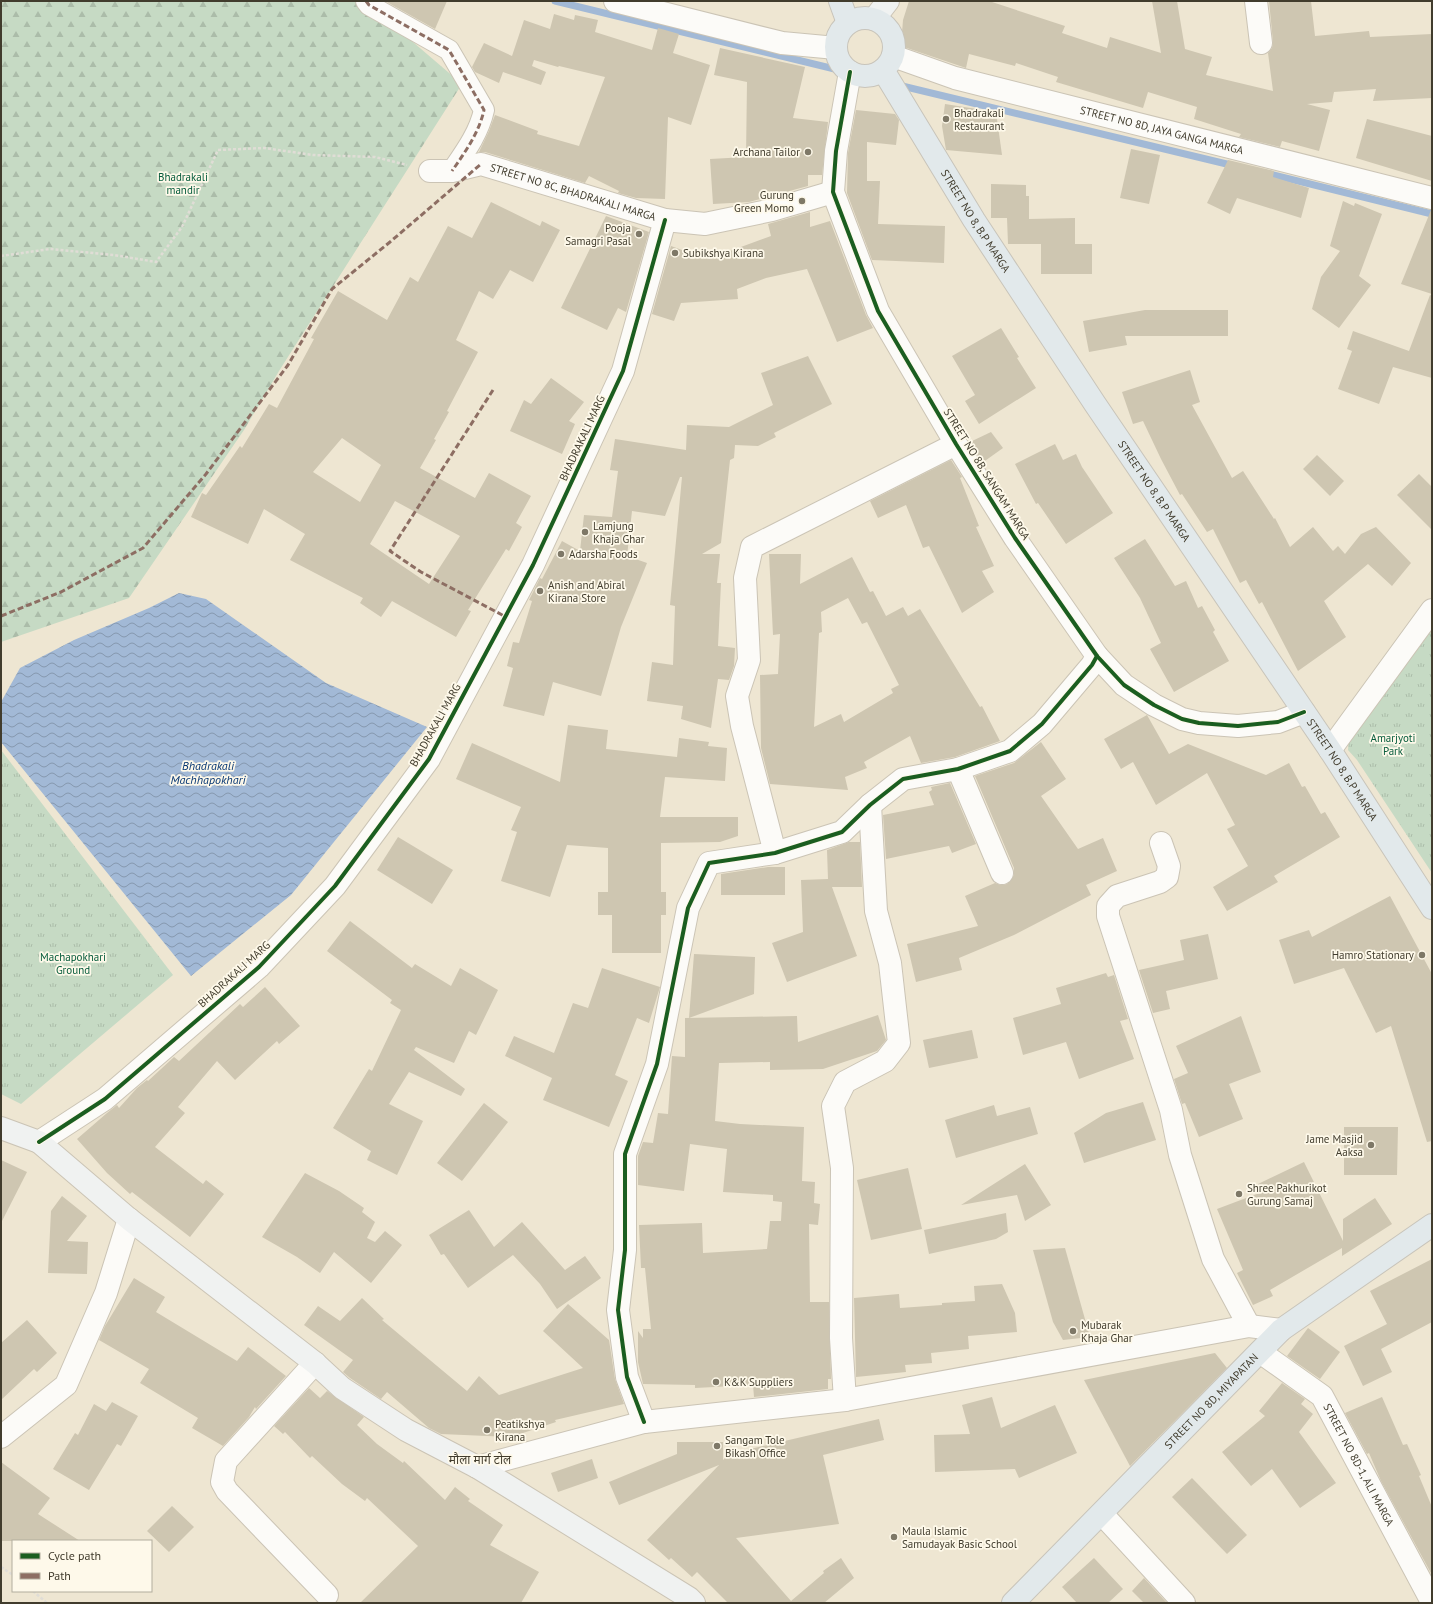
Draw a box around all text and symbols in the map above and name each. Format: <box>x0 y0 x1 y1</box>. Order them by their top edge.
street label: STREET NO 8D, JAYA GANGA MARGA <box>1079 103 1246 157</box>
place label: Bhadrakali Restaurant <box>954 106 1005 133</box>
marker: Bhadrakali Restaurant <box>941 114 951 124</box>
place label: Archana Tailor <box>733 145 800 159</box>
marker: Archana Tailor <box>803 147 813 157</box>
street label: STREET NO 8C, BHADRAKALI MARGA <box>488 160 658 224</box>
street label: STREET NO 8, B.P MARGA <box>938 167 1014 275</box>
park label: Bhadrakali mandir <box>158 170 208 197</box>
place label: Gurung Green Momo <box>734 188 794 215</box>
marker: Gurung Green Momo <box>797 196 807 206</box>
place label: Pooja Samagri Pasal <box>565 221 632 248</box>
marker: Pooja Samagri Pasal <box>634 229 644 239</box>
place label: Subikshya Kirana <box>683 246 763 260</box>
marker: Subikshya Kirana <box>670 248 680 258</box>
street label: BHADRAKALI MARG <box>556 393 608 483</box>
street label: STREET NO 8B, SANGAM MARGA <box>941 406 1034 543</box>
street label: STREET NO 8, B.P MARGA <box>1115 438 1194 545</box>
place label: Lamjung Khaja Ghar <box>593 519 645 546</box>
marker: Lamjung Khaja Ghar <box>580 527 590 537</box>
place label: Adarsha Foods <box>569 547 638 561</box>
marker: Adarsha Foods <box>556 549 566 559</box>
place label: Anish and Abiral Kirana Store <box>548 578 625 605</box>
marker: Anish and Abiral Kirana Store <box>535 586 545 596</box>
street label: BHADRAKALI MARG <box>406 681 464 769</box>
street label: STREET NO 8, B.P MARGA <box>1304 716 1381 824</box>
park label: Amarjyoti Park <box>1370 731 1416 758</box>
water label: Bhadrakali Machhapokhari <box>170 758 246 787</box>
street label: BHADRAKALI MARG <box>195 938 273 1010</box>
place label: Hamro Stationary <box>1332 948 1415 962</box>
park label: Machapokhari Ground <box>40 950 106 977</box>
marker: Hamro Stationary <box>1417 950 1427 960</box>
place label: Jame Masjid Aaksa <box>1305 1132 1363 1159</box>
marker: Jame Masjid Aaksa <box>1366 1140 1376 1150</box>
place label: Shree Pakhurikot Gurung Samaj <box>1247 1181 1327 1208</box>
marker: Shree Pakhurikot Gurung Samaj <box>1234 1189 1244 1199</box>
place label: Mubarak Khaja Ghar <box>1081 1318 1133 1345</box>
marker: Mubarak Khaja Ghar <box>1068 1326 1078 1336</box>
street label: STREET NO 8D, MIYAPATAN <box>1161 1350 1261 1452</box>
place label: K&K Suppliers <box>724 1375 793 1389</box>
marker: K&K Suppliers <box>711 1377 721 1387</box>
street label: STREET NO 8D-1, ALI MARGA <box>1320 1401 1397 1529</box>
place label: Peatikshya Kirana <box>495 1417 545 1444</box>
marker: Peatikshya Kirana <box>482 1425 492 1435</box>
place label: Sangam Tole Bikash Office <box>725 1433 786 1460</box>
marker: Sangam Tole Bikash Office <box>712 1441 722 1451</box>
district label: मौला मार्ग टोल <box>449 1452 512 1467</box>
place label: Maula Islamic Samudayak Basic School <box>902 1524 1018 1551</box>
marker: Maula Islamic Samudayak Basic School <box>889 1532 899 1542</box>
legend <box>12 1540 152 1592</box>
text: Cycle path <box>48 1548 101 1563</box>
text: Path <box>48 1568 71 1583</box>

